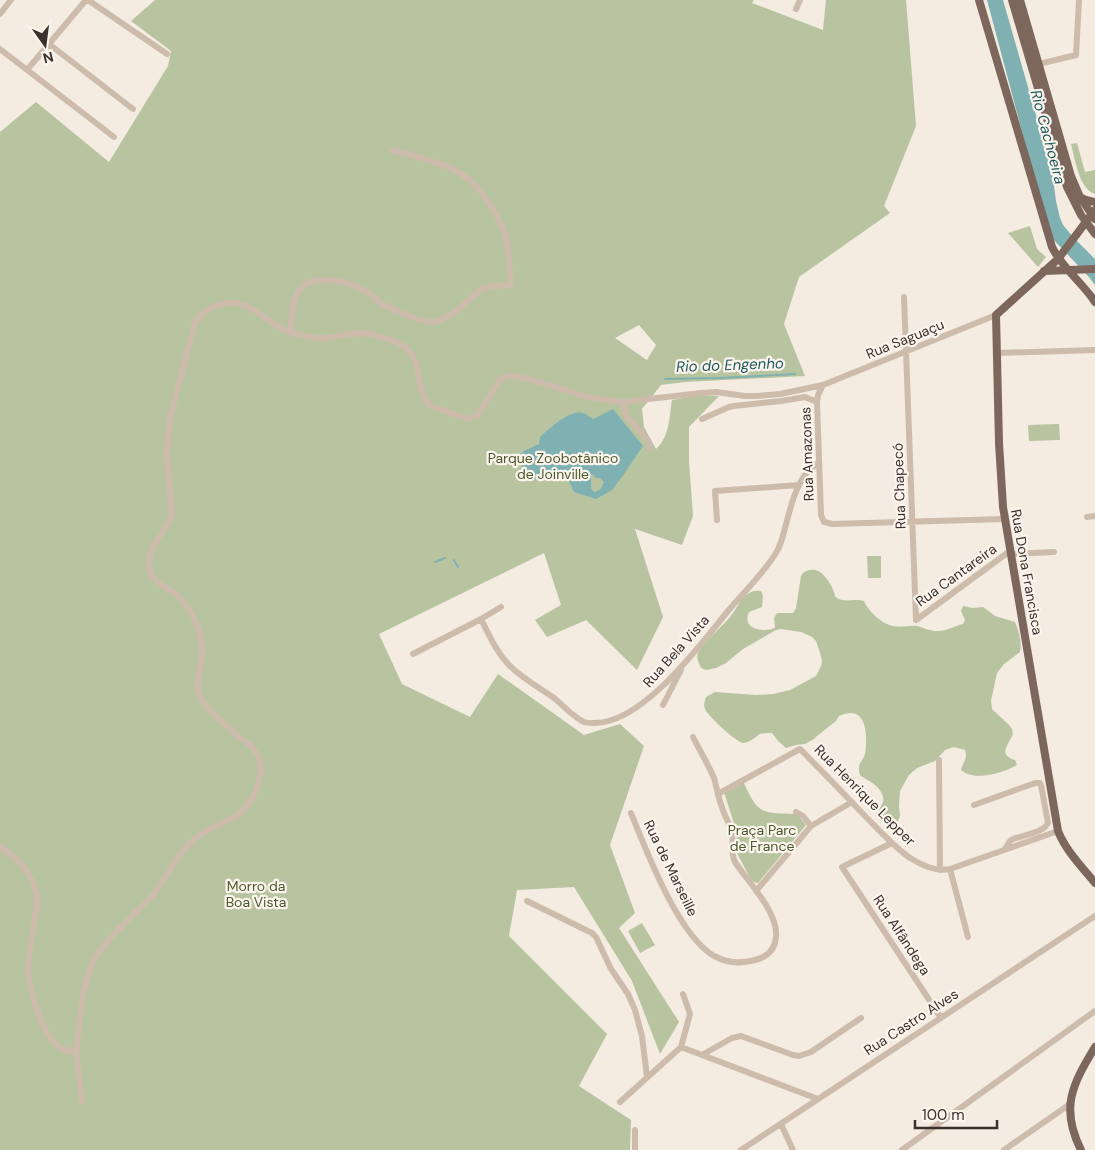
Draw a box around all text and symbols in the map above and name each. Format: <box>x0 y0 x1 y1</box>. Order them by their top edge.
north arrow <box>20 20 70 70</box>
text: N <box>41 48 55 68</box>
water label: Rio Cachoeira <box>1026 88 1070 186</box>
street label: Rua Saguaçu <box>863 315 947 363</box>
water label: Rio do Engenho <box>676 353 784 377</box>
street label: Rua Amazonas <box>796 406 818 502</box>
street label: Rua Chapecó <box>888 443 910 529</box>
park label: Parque Zoobotânico de Joinville <box>488 449 618 483</box>
street label: Rua Dona Francisca <box>1007 508 1047 636</box>
street label: Rua Cantareira <box>912 540 1000 610</box>
street label: Rua Bela Vista <box>639 611 713 691</box>
street label: Rua Henrique Lepper <box>811 741 919 849</box>
street label: Rua de Marseille <box>640 817 702 919</box>
park label: Praça Parc de France <box>728 821 796 855</box>
park label: Morro da Boa Vista <box>226 877 286 911</box>
street label: Rua Alfândega <box>869 891 935 979</box>
street label: Rua Castro Alves <box>860 985 962 1059</box>
scale bar <box>915 1098 998 1130</box>
text: 100 m <box>922 1105 965 1125</box>

